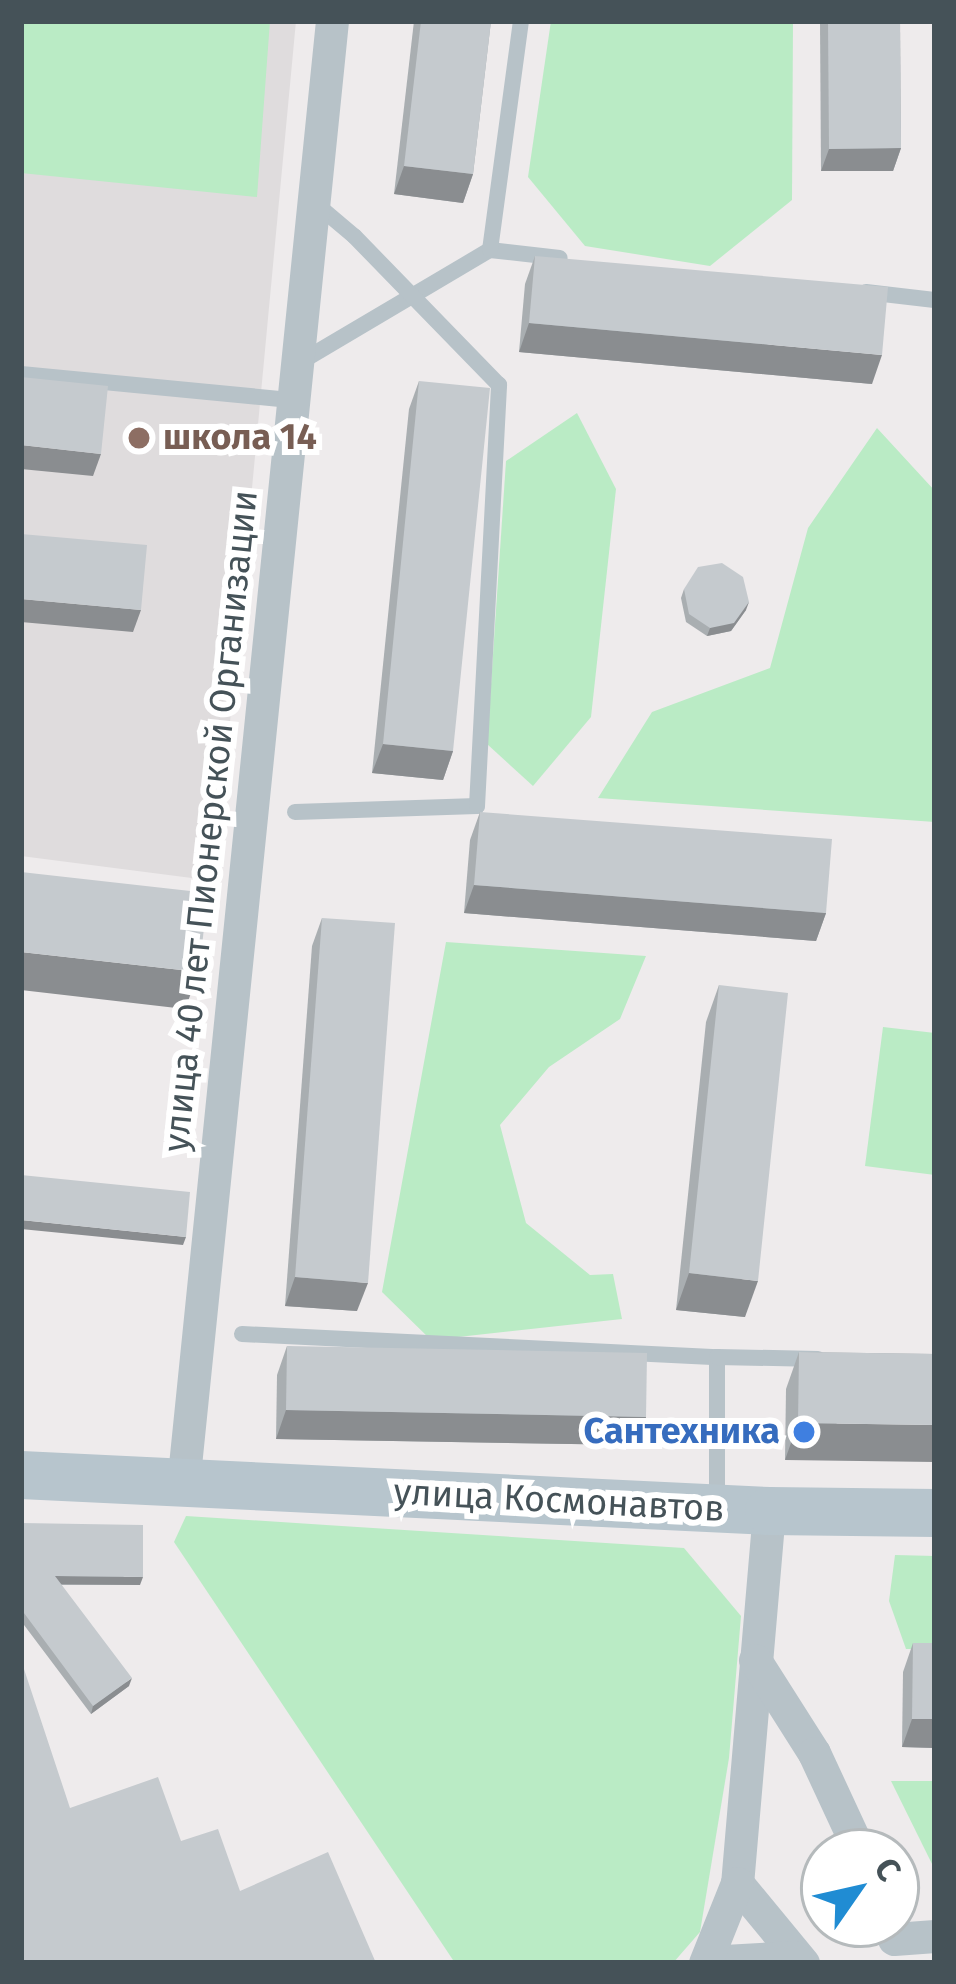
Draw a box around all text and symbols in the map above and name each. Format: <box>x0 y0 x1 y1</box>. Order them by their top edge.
place label: школа 14 <box>163 416 317 460</box>
marker: школа 14 <box>126 425 152 451</box>
street label: улица 40 лет Пионерской Организации <box>155 488 267 1154</box>
place label: Сантехника <box>584 1410 780 1454</box>
marker: Сантехника <box>791 1419 817 1445</box>
street label: улица Космонавтов <box>393 1471 725 1531</box>
north arrow <box>800 1828 920 1948</box>
text: С <box>865 1850 909 1889</box>

